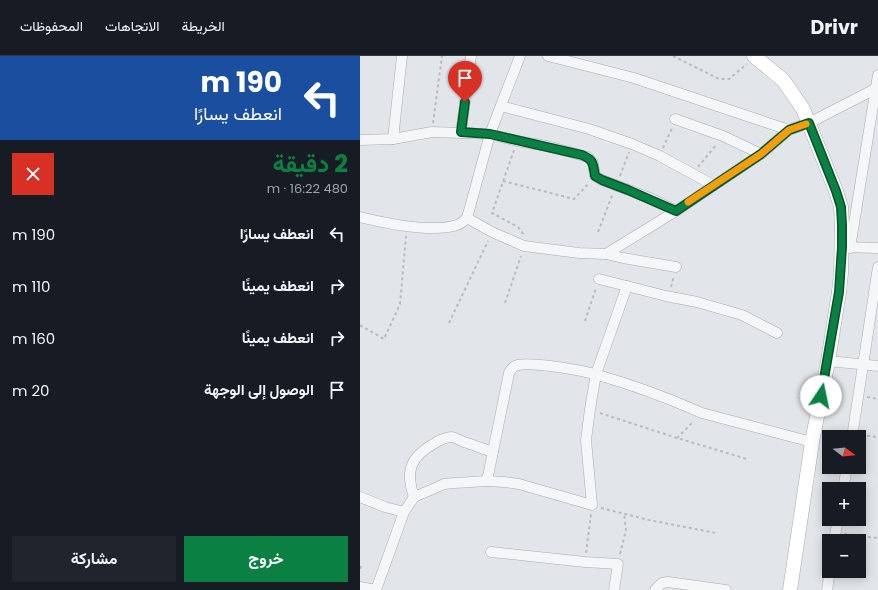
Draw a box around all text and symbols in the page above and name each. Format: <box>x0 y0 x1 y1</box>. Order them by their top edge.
text: Drivr <box>810 14 858 41</box>
text: المحفوظات <box>20 16 83 36</box>
text: الاتجاهات <box>105 16 159 36</box>
text: الخريطة <box>181 16 225 36</box>
pin <box>448 61 482 102</box>
text: 190 m <box>200 63 282 102</box>
icon: arrive <box>454 67 476 89</box>
icon: left <box>296 72 348 124</box>
text: انعطف يسارًا <box>194 101 282 126</box>
text: 2 دقيقة <box>273 147 348 180</box>
button: close <box>12 153 54 195</box>
text: 480 m · 16:22 <box>267 179 348 198</box>
text: انعطف يسارًا <box>240 223 314 244</box>
icon: left <box>326 223 348 245</box>
text: 190 m <box>12 224 55 245</box>
text: انعطف يمينًا <box>242 275 314 296</box>
icon: right <box>326 275 348 297</box>
text: 110 m <box>12 276 51 297</box>
text: انعطف يمينًا <box>242 327 314 348</box>
icon: right <box>326 327 348 349</box>
text: 160 m <box>12 328 55 349</box>
position arrow <box>800 375 842 417</box>
text: الوصول إلى الوجهة <box>204 379 314 400</box>
icon: arrive <box>326 379 348 401</box>
text: 20 m <box>12 380 50 401</box>
north arrow <box>822 430 866 474</box>
map controls <box>822 430 866 578</box>
button: + <box>822 482 866 526</box>
button: − <box>822 534 866 578</box>
button: مشاركة <box>12 536 176 582</box>
button: خروج <box>184 536 348 582</box>

